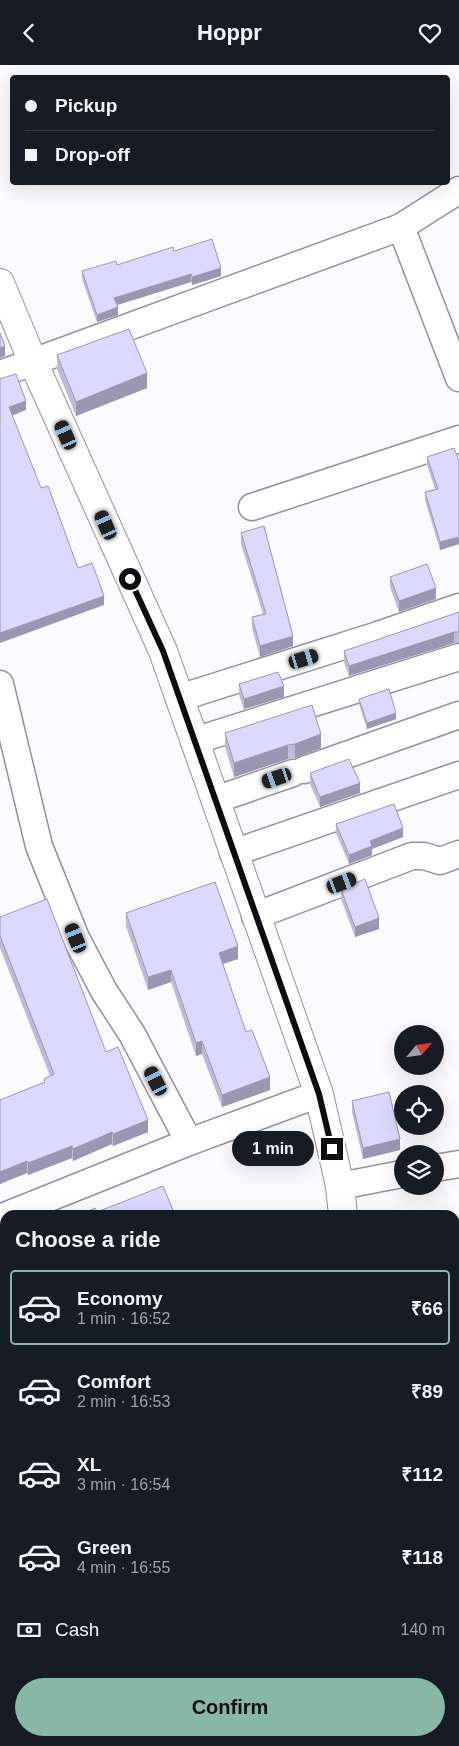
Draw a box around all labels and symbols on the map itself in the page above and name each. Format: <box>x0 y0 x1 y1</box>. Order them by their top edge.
car <box>53 418 78 452</box>
car <box>93 508 118 542</box>
route start <box>119 568 141 590</box>
car <box>287 647 320 671</box>
car <box>260 766 293 790</box>
car <box>325 871 358 895</box>
car <box>63 921 88 955</box>
north arrow <box>394 1025 444 1075</box>
car <box>142 1064 169 1098</box>
callout: 1 min <box>232 1131 314 1167</box>
route end <box>321 1138 343 1160</box>

